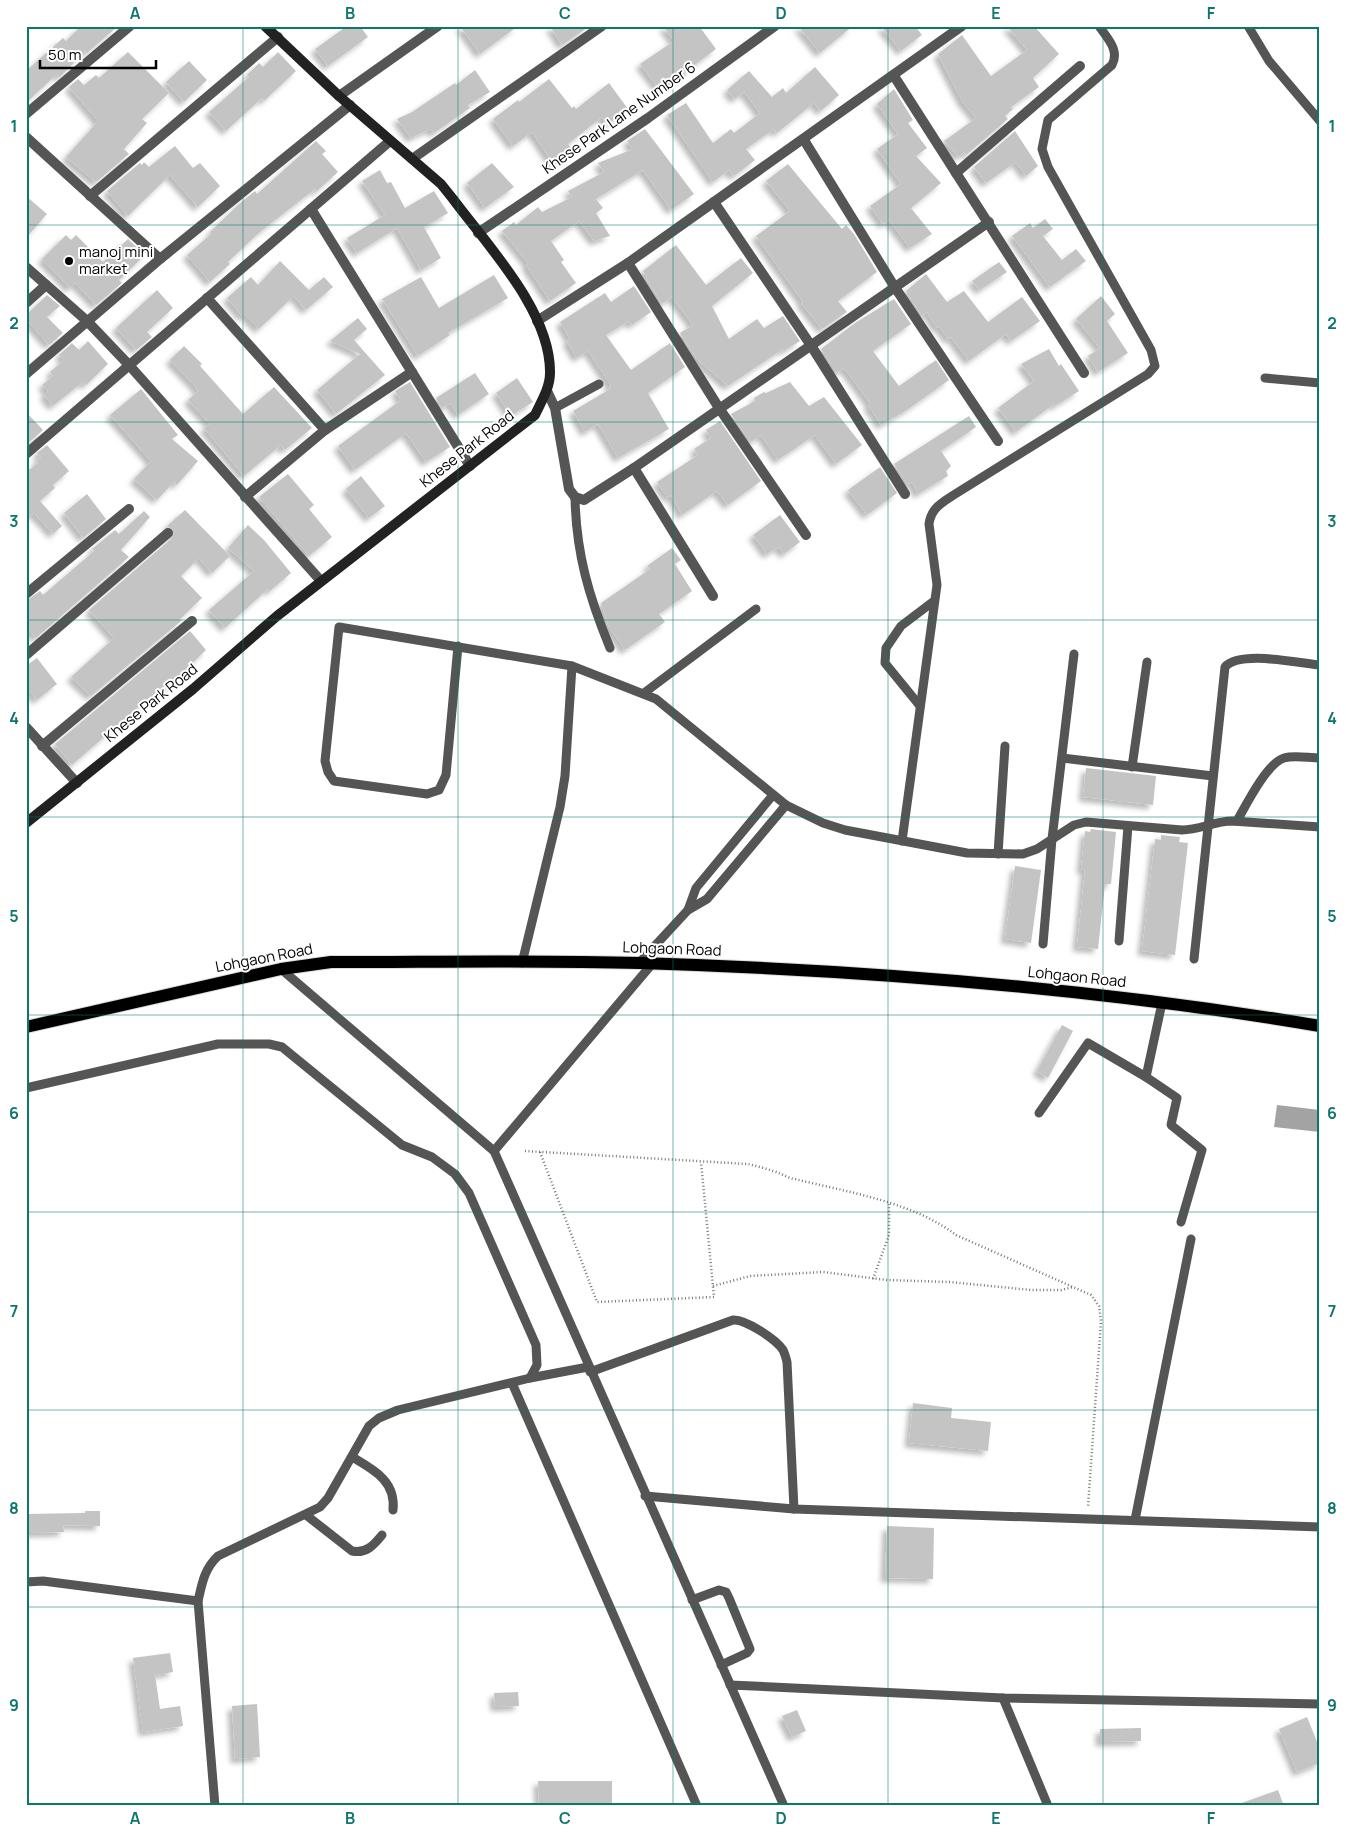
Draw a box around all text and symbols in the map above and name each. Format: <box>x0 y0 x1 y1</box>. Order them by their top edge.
text: A <box>130 2 141 24</box>
text: B <box>345 2 355 24</box>
text: C <box>559 2 571 24</box>
text: D <box>775 2 787 24</box>
text: E <box>991 2 1001 24</box>
text: F <box>1207 2 1216 24</box>
scale bar <box>40 38 156 70</box>
text: 50 m <box>48 44 82 65</box>
street label: Khese Park Lane Number 6 <box>538 57 700 179</box>
text: 1 <box>10 115 18 137</box>
text: 1 <box>1328 115 1336 137</box>
place label: manoj mini market <box>79 241 153 279</box>
marker: manoj mini market <box>63 255 75 267</box>
text: 2 <box>9 312 19 334</box>
text: 2 <box>1327 312 1337 334</box>
street label: Khese Park Road <box>415 405 518 492</box>
text: 3 <box>9 510 19 532</box>
text: 3 <box>1327 510 1337 532</box>
street label: Khese Park Road <box>100 658 202 747</box>
text: 4 <box>9 707 19 729</box>
text: 4 <box>1327 707 1337 729</box>
text: 5 <box>9 905 19 927</box>
text: 5 <box>1327 905 1337 927</box>
street label: Lohgaon Road <box>622 936 722 961</box>
street label: Lohgaon Road <box>213 938 314 977</box>
street label: Lohgaon Road <box>1027 961 1127 992</box>
text: 6 <box>9 1102 19 1124</box>
text: 6 <box>1327 1102 1337 1124</box>
text: 7 <box>10 1300 18 1322</box>
text: 7 <box>1328 1300 1336 1322</box>
text: 8 <box>9 1497 19 1519</box>
text: 8 <box>1327 1497 1337 1519</box>
text: 9 <box>9 1694 19 1716</box>
text: 9 <box>1327 1694 1337 1716</box>
text: A <box>130 1807 141 1829</box>
text: B <box>345 1807 355 1829</box>
text: C <box>559 1807 571 1829</box>
text: D <box>775 1807 787 1829</box>
text: E <box>991 1807 1001 1829</box>
text: F <box>1207 1807 1216 1829</box>

